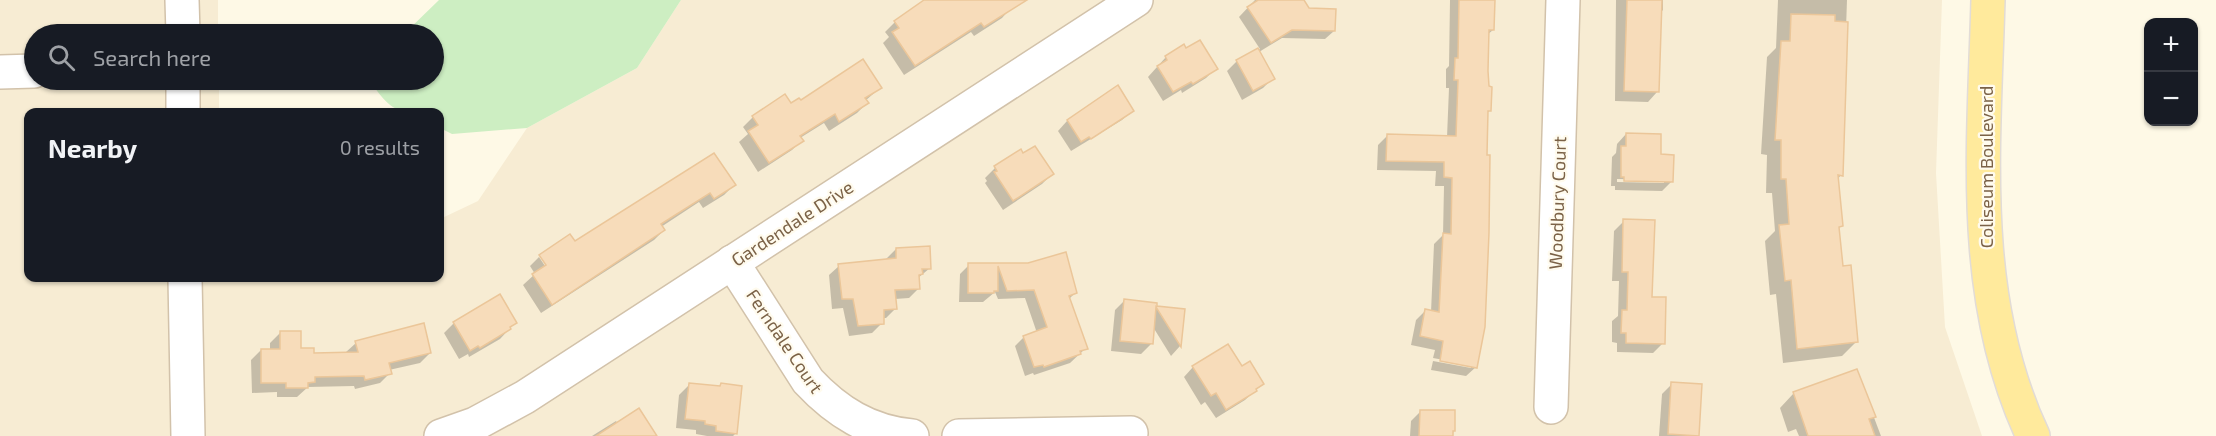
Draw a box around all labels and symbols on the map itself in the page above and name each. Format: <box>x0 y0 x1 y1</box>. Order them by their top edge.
street label: Coliseum Boulevard <box>1975 86 1997 248</box>
street label: Woodbury Court <box>1544 136 1570 270</box>
street label: Gardendale Drive <box>727 175 857 271</box>
street label: Ferndale Court <box>742 285 828 397</box>

